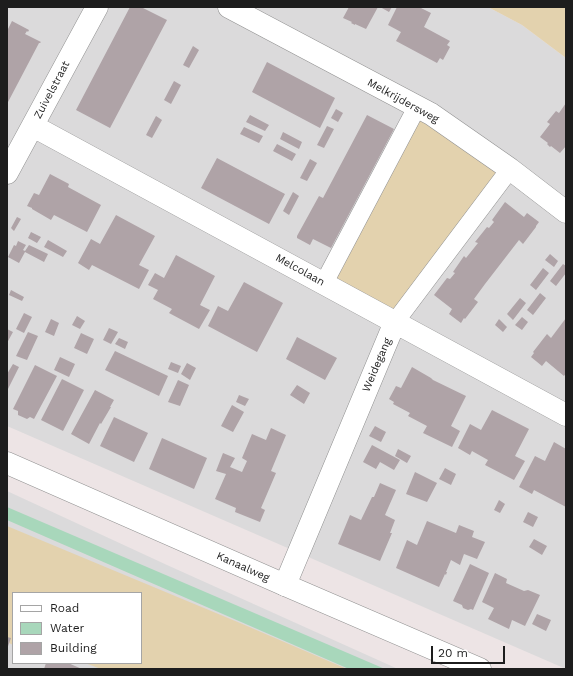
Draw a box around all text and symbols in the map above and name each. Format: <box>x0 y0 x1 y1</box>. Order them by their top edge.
street label: Zuivelstraat <box>31 59 73 121</box>
street label: Melkrijdersweg <box>365 76 441 126</box>
street label: Melcolaan <box>273 251 327 289</box>
street label: Weidegang <box>360 336 394 394</box>
street label: Kanaalweg <box>214 549 272 585</box>
legend <box>12 592 142 664</box>
text: Road <box>50 601 79 615</box>
text: Water <box>50 621 84 635</box>
scale bar <box>433 638 507 664</box>
text: Building <box>50 641 97 655</box>
text: 20 m <box>438 646 468 660</box>

